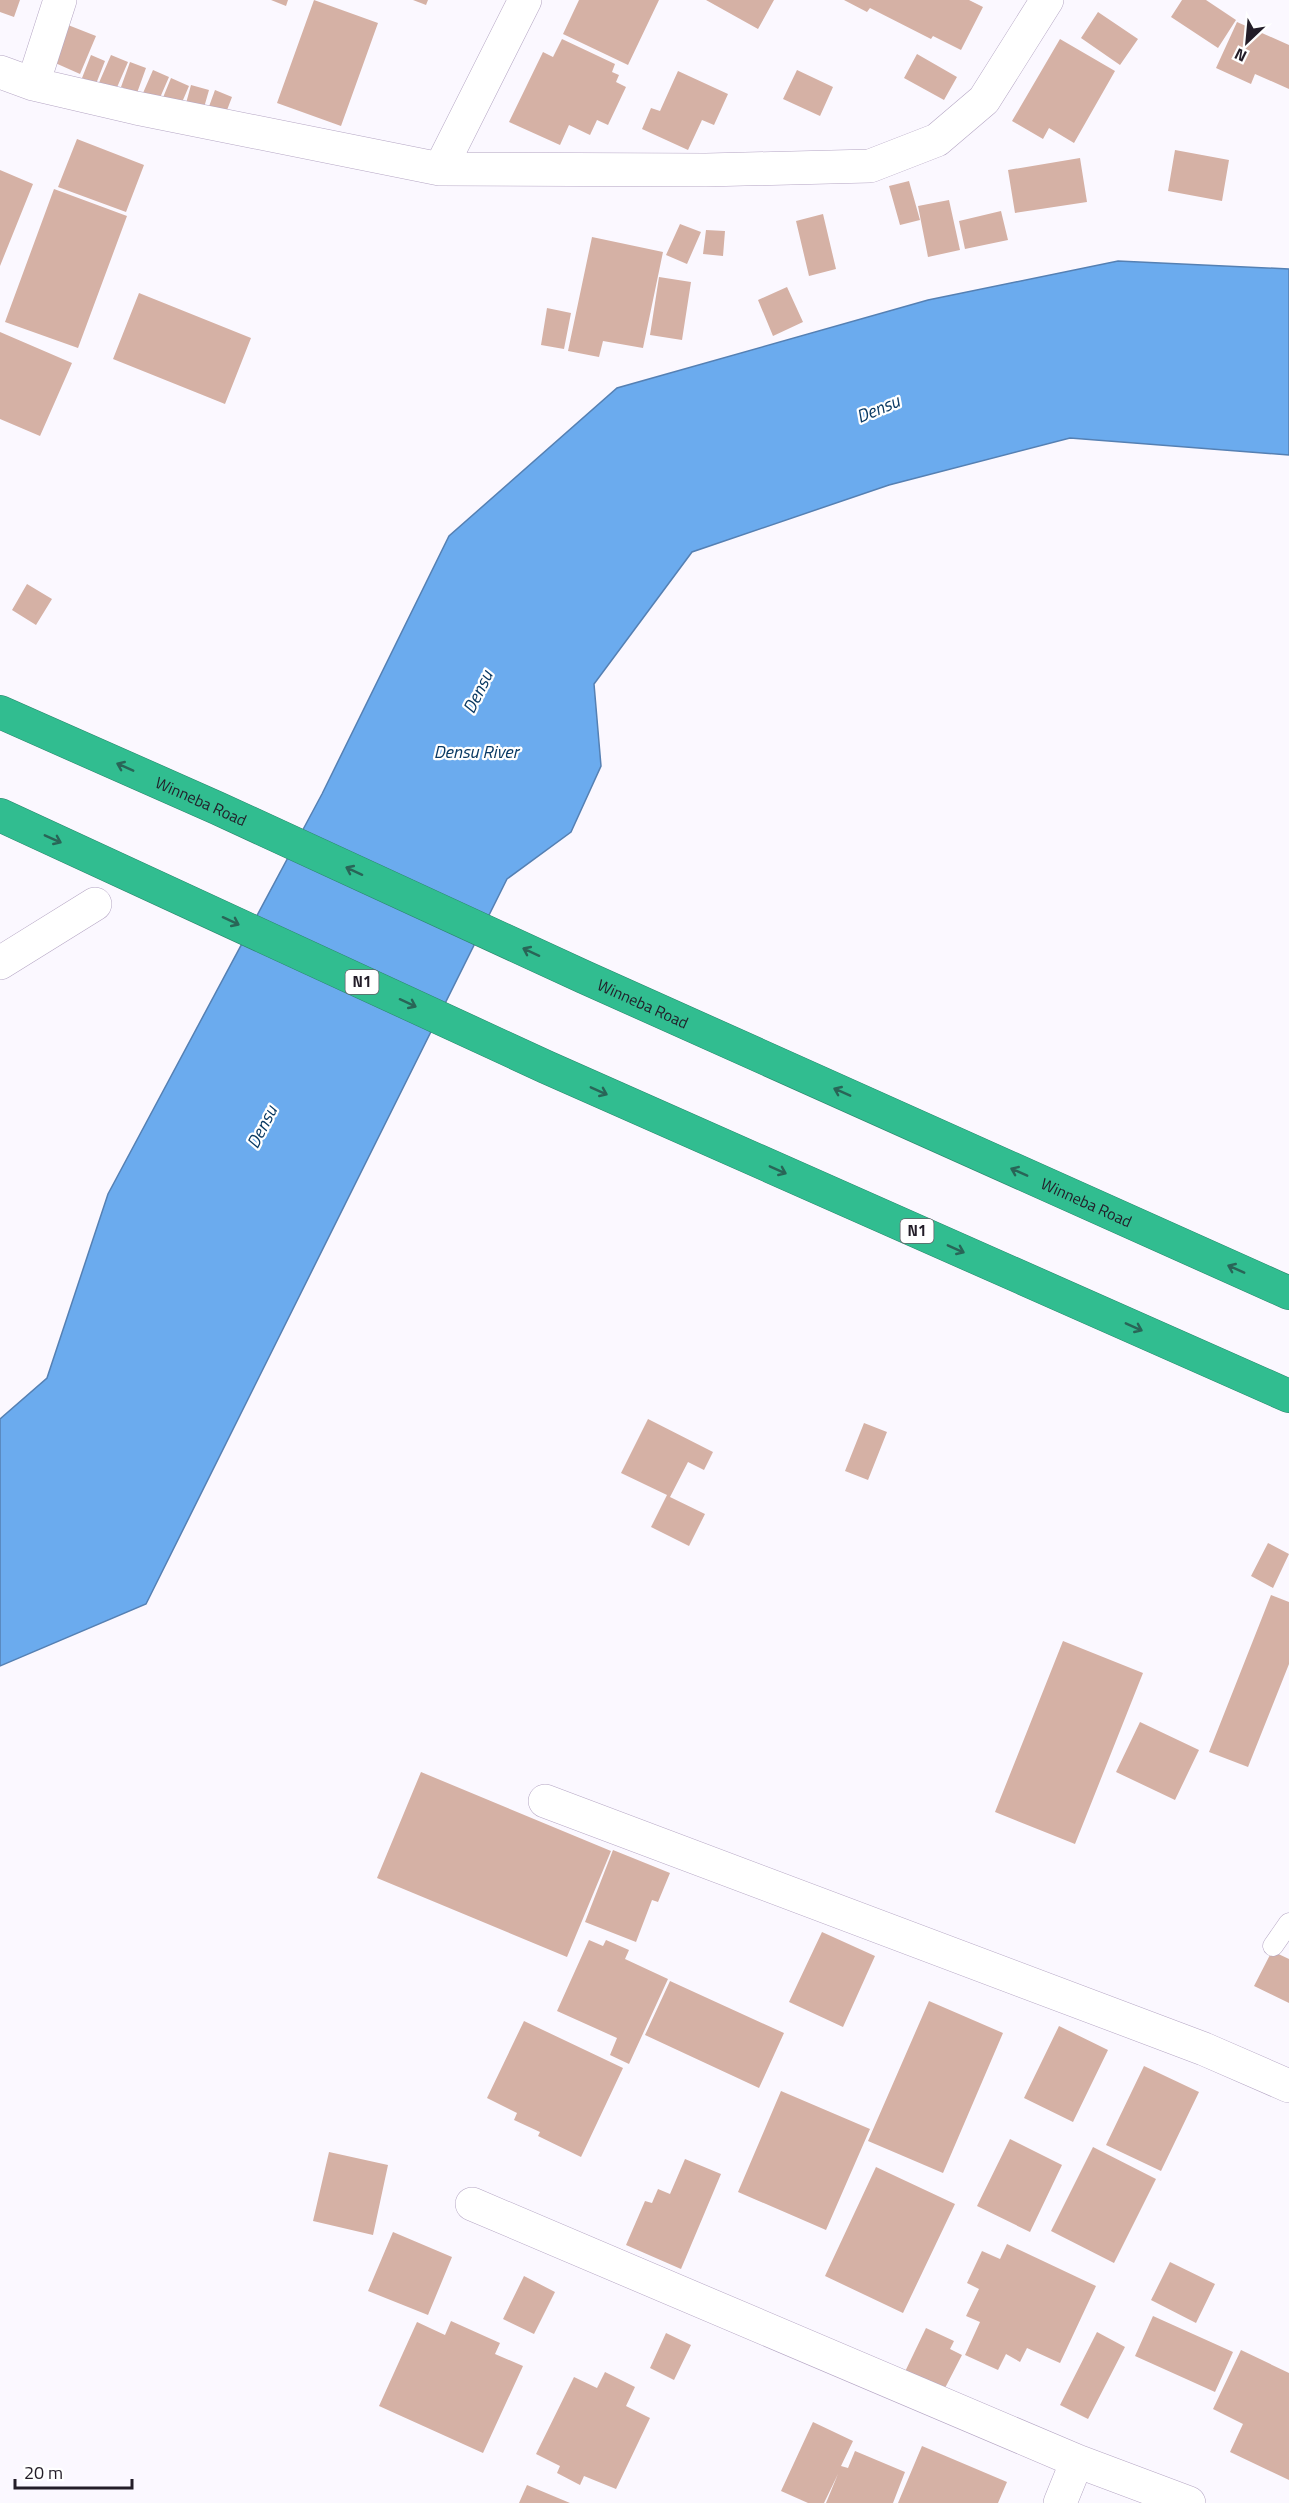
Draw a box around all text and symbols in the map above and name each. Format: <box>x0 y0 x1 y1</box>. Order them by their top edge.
north arrow <box>1217 12 1277 72</box>
text: N <box>1230 42 1251 69</box>
water label: Densu <box>852 387 905 430</box>
water label: Densu <box>456 665 500 718</box>
water label: Densu River <box>434 738 521 765</box>
one-way arrow <box>116 761 135 772</box>
street label: Winneba Road <box>152 770 251 832</box>
one-way arrow <box>44 834 62 846</box>
one-way arrow <box>345 864 363 876</box>
one-way arrow <box>222 915 240 927</box>
one-way arrow <box>522 946 540 957</box>
road number: N1 <box>346 970 378 994</box>
street label: Winneba Road <box>594 973 692 1034</box>
one-way arrow <box>399 998 417 1009</box>
one-way arrow <box>590 1085 608 1097</box>
one-way arrow <box>833 1086 851 1098</box>
water label: Densu <box>239 1100 284 1153</box>
one-way arrow <box>768 1164 786 1176</box>
one-way arrow <box>1011 1166 1029 1178</box>
street label: Winneba Road <box>1037 1171 1136 1233</box>
road number: N1 <box>900 1219 934 1243</box>
one-way arrow <box>947 1244 965 1255</box>
one-way arrow <box>1227 1263 1245 1275</box>
one-way arrow <box>1125 1322 1143 1334</box>
scale bar <box>15 2452 132 2490</box>
text: 20 m <box>24 2459 63 2486</box>

